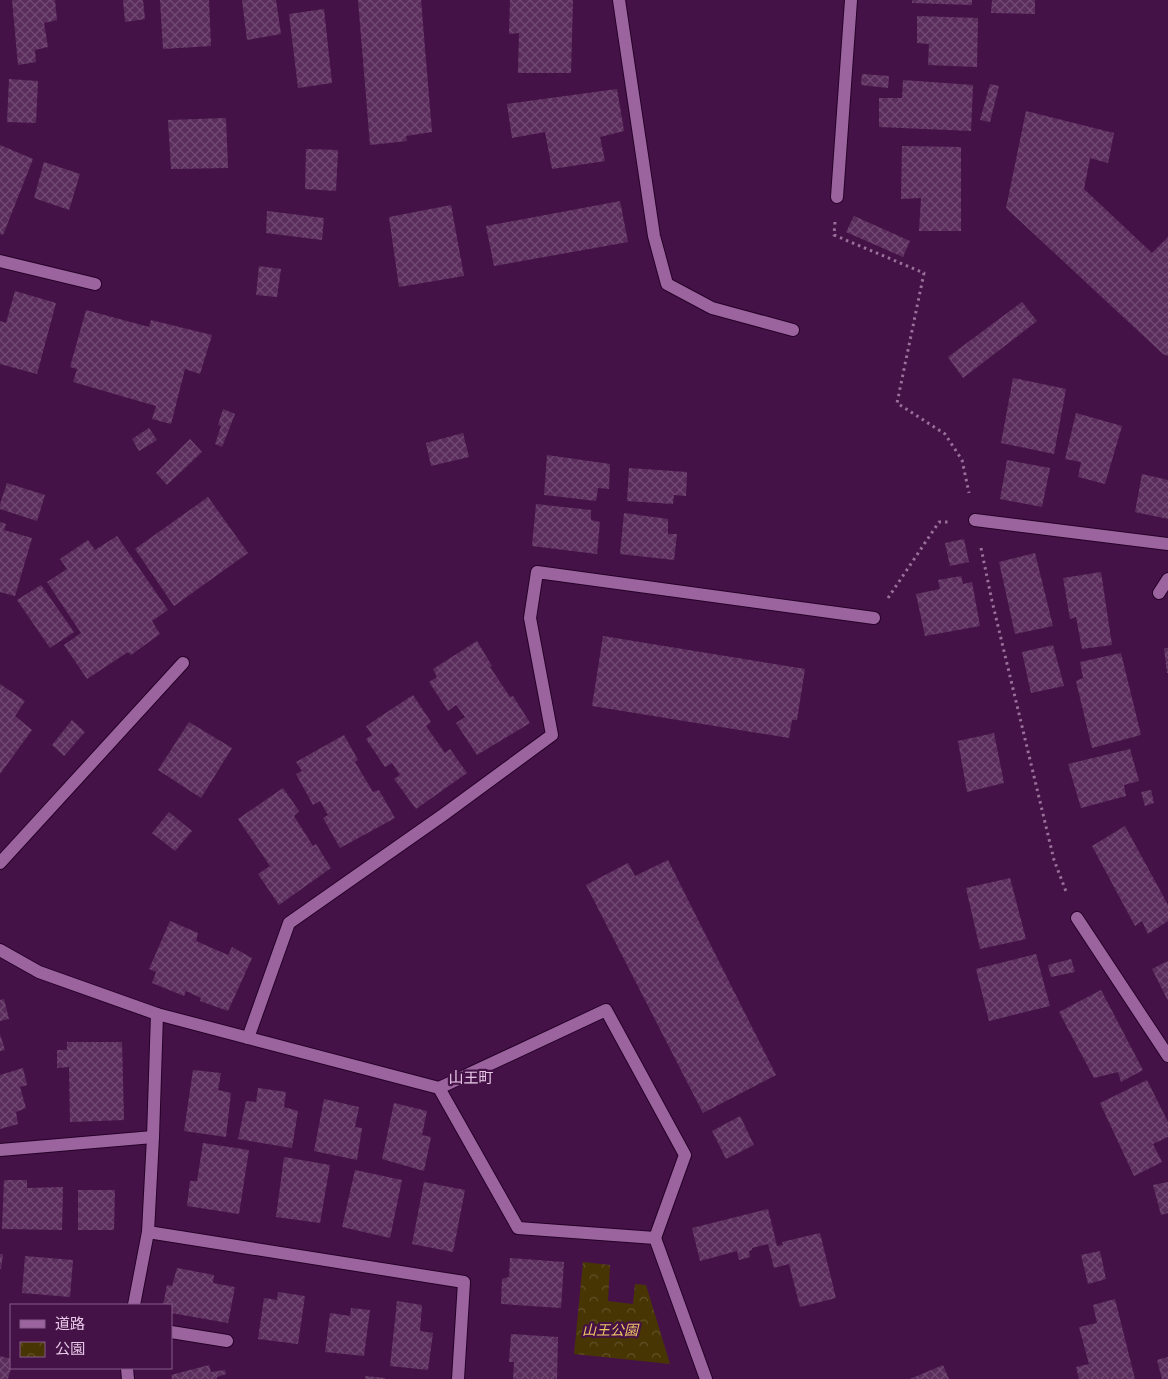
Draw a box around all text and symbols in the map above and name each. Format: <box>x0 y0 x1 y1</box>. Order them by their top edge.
district label: 山王町 <box>448 1068 494 1087</box>
legend <box>10 1304 172 1369</box>
text: 道路 <box>55 1314 85 1333</box>
park label: 山王公園 <box>582 1321 640 1339</box>
text: 公園 <box>55 1339 85 1358</box>

